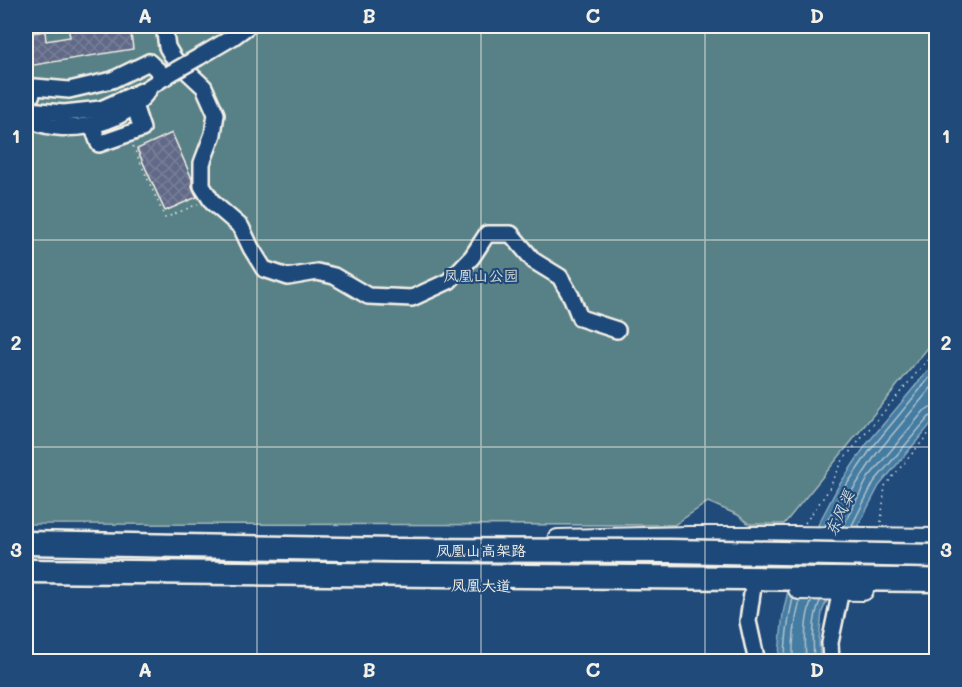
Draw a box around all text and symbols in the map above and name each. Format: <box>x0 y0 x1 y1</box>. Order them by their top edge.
text: A <box>138 2 152 28</box>
text: B <box>362 2 376 28</box>
text: C <box>586 2 601 28</box>
text: D <box>810 2 824 28</box>
text: 1 <box>12 122 20 148</box>
text: 1 <box>942 122 950 148</box>
park label: 凤凰山公园 <box>443 265 519 285</box>
text: 2 <box>10 329 22 355</box>
text: 2 <box>940 329 952 355</box>
water label: 东风渠 <box>819 485 860 539</box>
text: 3 <box>10 536 22 562</box>
text: 3 <box>940 536 952 562</box>
street label: 凤凰山高架路 <box>436 540 526 560</box>
street label: 凤凰大道 <box>451 574 511 596</box>
text: A <box>138 656 152 682</box>
text: B <box>362 656 376 682</box>
text: C <box>586 656 601 682</box>
text: D <box>810 656 824 682</box>

